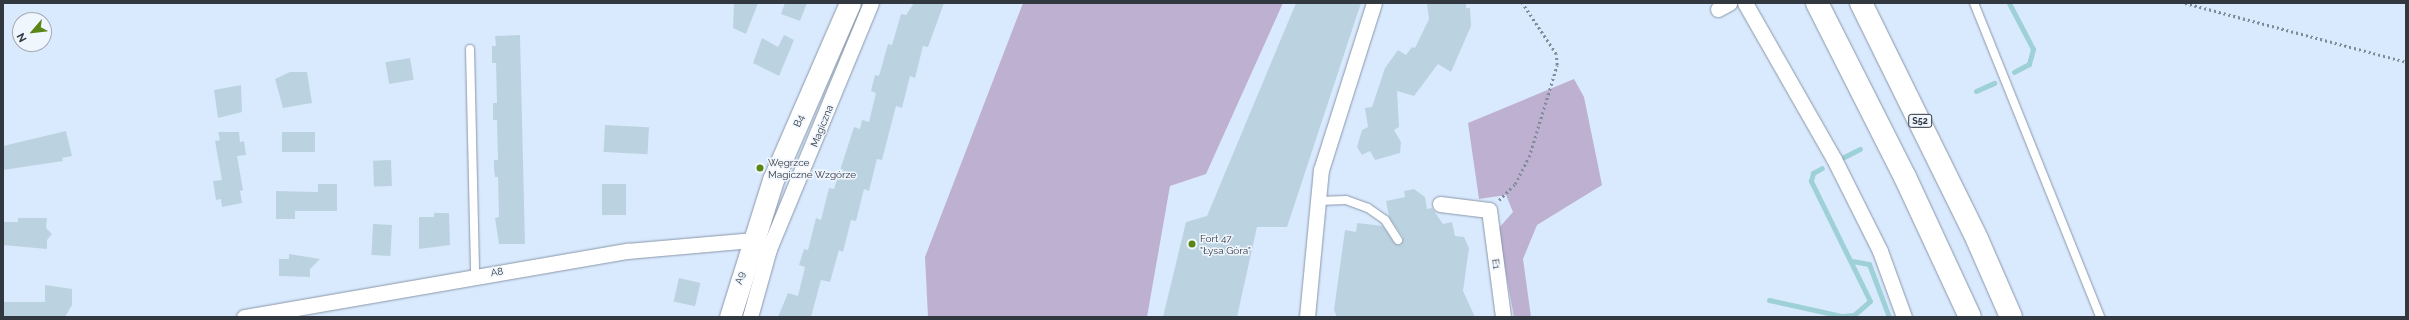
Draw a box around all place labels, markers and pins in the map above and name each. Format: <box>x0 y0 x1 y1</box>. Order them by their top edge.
place label: Węgrzce Magiczne Wzgórze <box>768 156 857 180</box>
marker: Węgrzce Magiczne Wzgórze <box>755 163 765 173</box>
place label: Fort 47 "Łysa Góra" <box>1200 232 1251 256</box>
marker: Fort 47 "Łysa Góra" <box>1187 239 1197 249</box>

